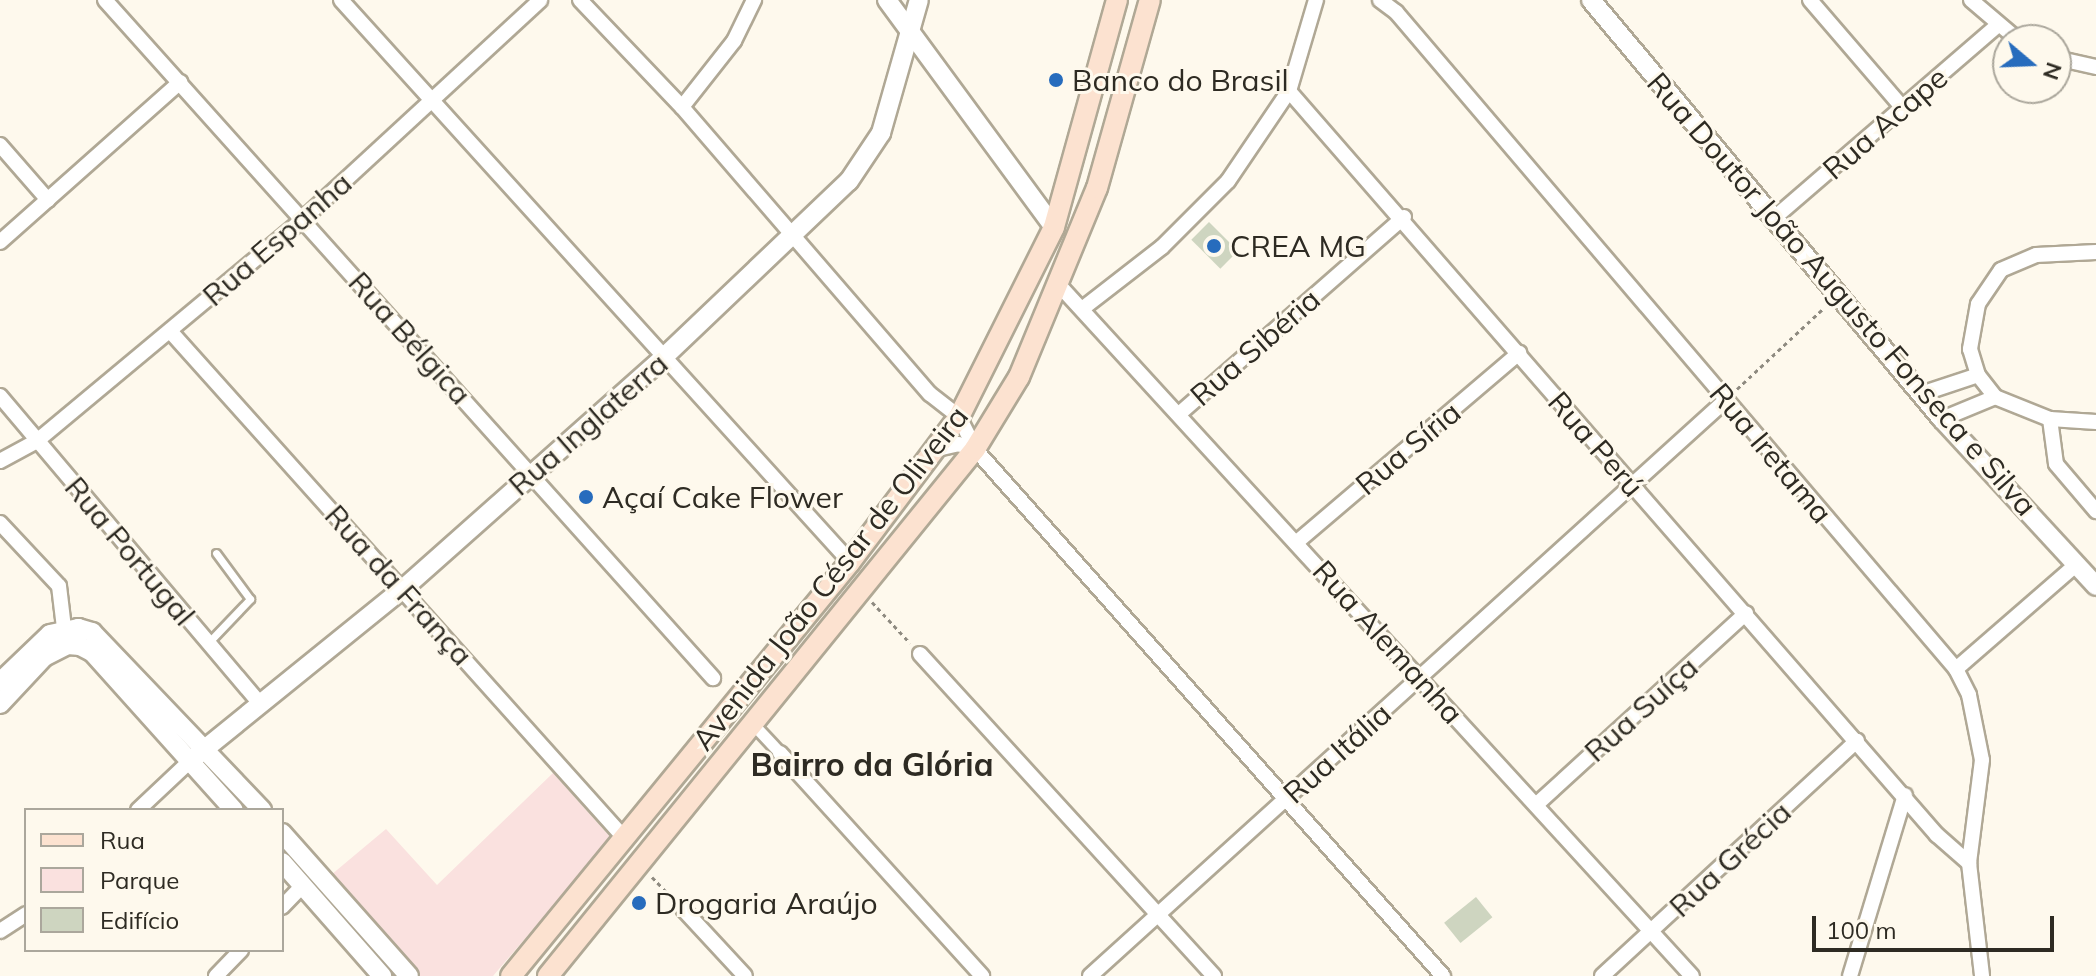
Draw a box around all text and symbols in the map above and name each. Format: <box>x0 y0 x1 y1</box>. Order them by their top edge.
north arrow <box>1992 24 2072 104</box>
street label: Rua Acape <box>1816 59 1954 187</box>
text: N <box>2037 59 2069 84</box>
place label: Banco do Brasil <box>1072 62 1289 98</box>
street label: Rua Doutor João Augusto Fonseca e Silva <box>1640 65 2044 523</box>
marker: Banco do Brasil <box>1047 71 1065 89</box>
street label: Rua Espanha <box>195 165 359 313</box>
place label: CREA MG <box>1230 228 1366 264</box>
marker: CREA MG <box>1205 237 1223 255</box>
street label: Rua Bélgica <box>341 264 479 412</box>
street label: Rua Sibéria <box>1183 281 1327 413</box>
street label: Rua Inglaterra <box>501 345 675 503</box>
street label: Rua Iretama <box>1702 376 1840 530</box>
street label: Rua Perú <box>1541 384 1651 504</box>
street label: Rua Síria <box>1348 394 1468 502</box>
street label: Avenida João César de Oliveira <box>684 399 976 757</box>
street label: Rua Portugal <box>58 469 202 633</box>
place label: Açaí Cake Flower <box>602 479 843 515</box>
marker: Açaí Cake Flower <box>577 488 595 506</box>
street label: Rua da França <box>318 497 480 673</box>
street label: Rua Alemanha <box>1305 553 1471 731</box>
street label: Rua Suíça <box>1577 649 1705 769</box>
street label: Rua Itália <box>1276 695 1398 811</box>
district label: Bairro da Glória <box>750 745 994 783</box>
street label: Rua Grécia <box>1662 794 1798 924</box>
legend <box>24 808 284 952</box>
text: Rua <box>100 825 145 855</box>
text: Parque <box>100 865 179 895</box>
place label: Drogaria Araújo <box>655 885 878 921</box>
marker: Drogaria Araújo <box>630 894 648 912</box>
scale bar <box>1816 900 2058 950</box>
text: Edifício <box>100 905 179 935</box>
text: 100 m <box>1826 915 1897 945</box>

